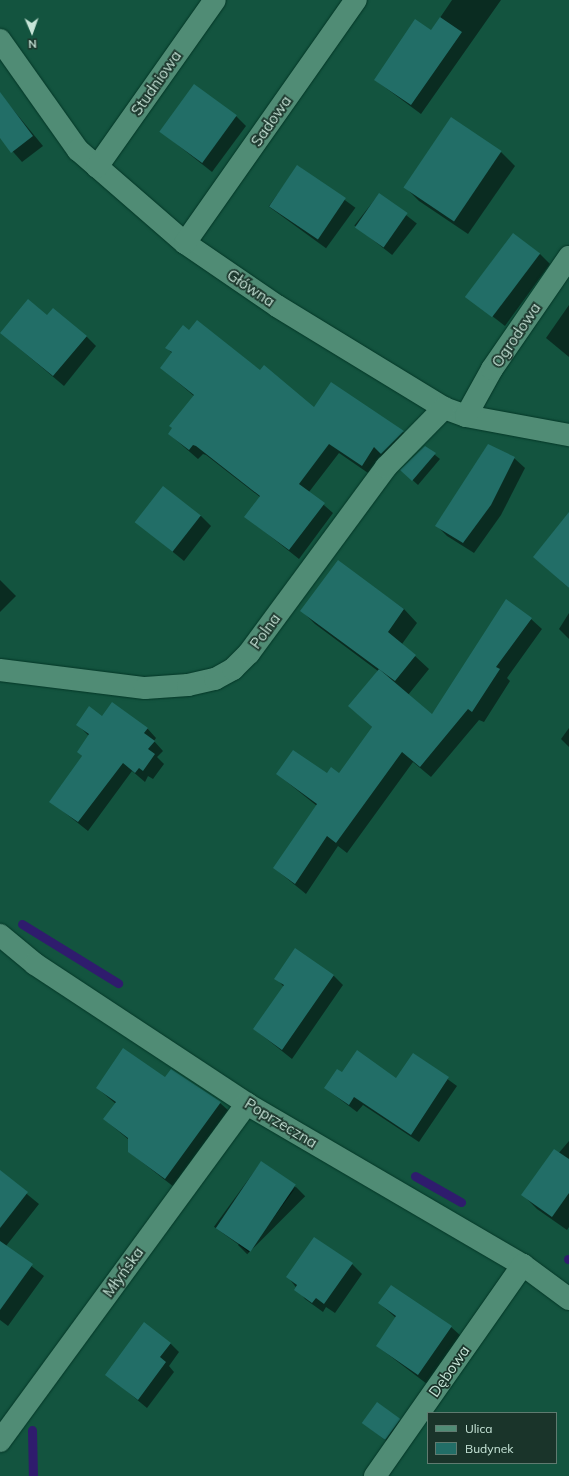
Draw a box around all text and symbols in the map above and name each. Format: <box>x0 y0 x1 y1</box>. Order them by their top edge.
north arrow <box>12 12 52 52</box>
text: N <box>28 37 37 51</box>
street label: Studniowa <box>127 47 185 119</box>
street label: Sadowa <box>247 92 295 150</box>
street label: Główna <box>224 265 278 311</box>
street label: Ogrodowa <box>488 299 544 371</box>
street label: Polna <box>246 610 284 652</box>
street label: Poprzeczna <box>242 1094 320 1152</box>
street label: Młyńska <box>99 1244 147 1300</box>
street label: Dębowa <box>425 1342 473 1400</box>
legend <box>427 1412 557 1464</box>
text: Ulica <box>465 1421 493 1436</box>
text: Budynek <box>465 1441 513 1456</box>

